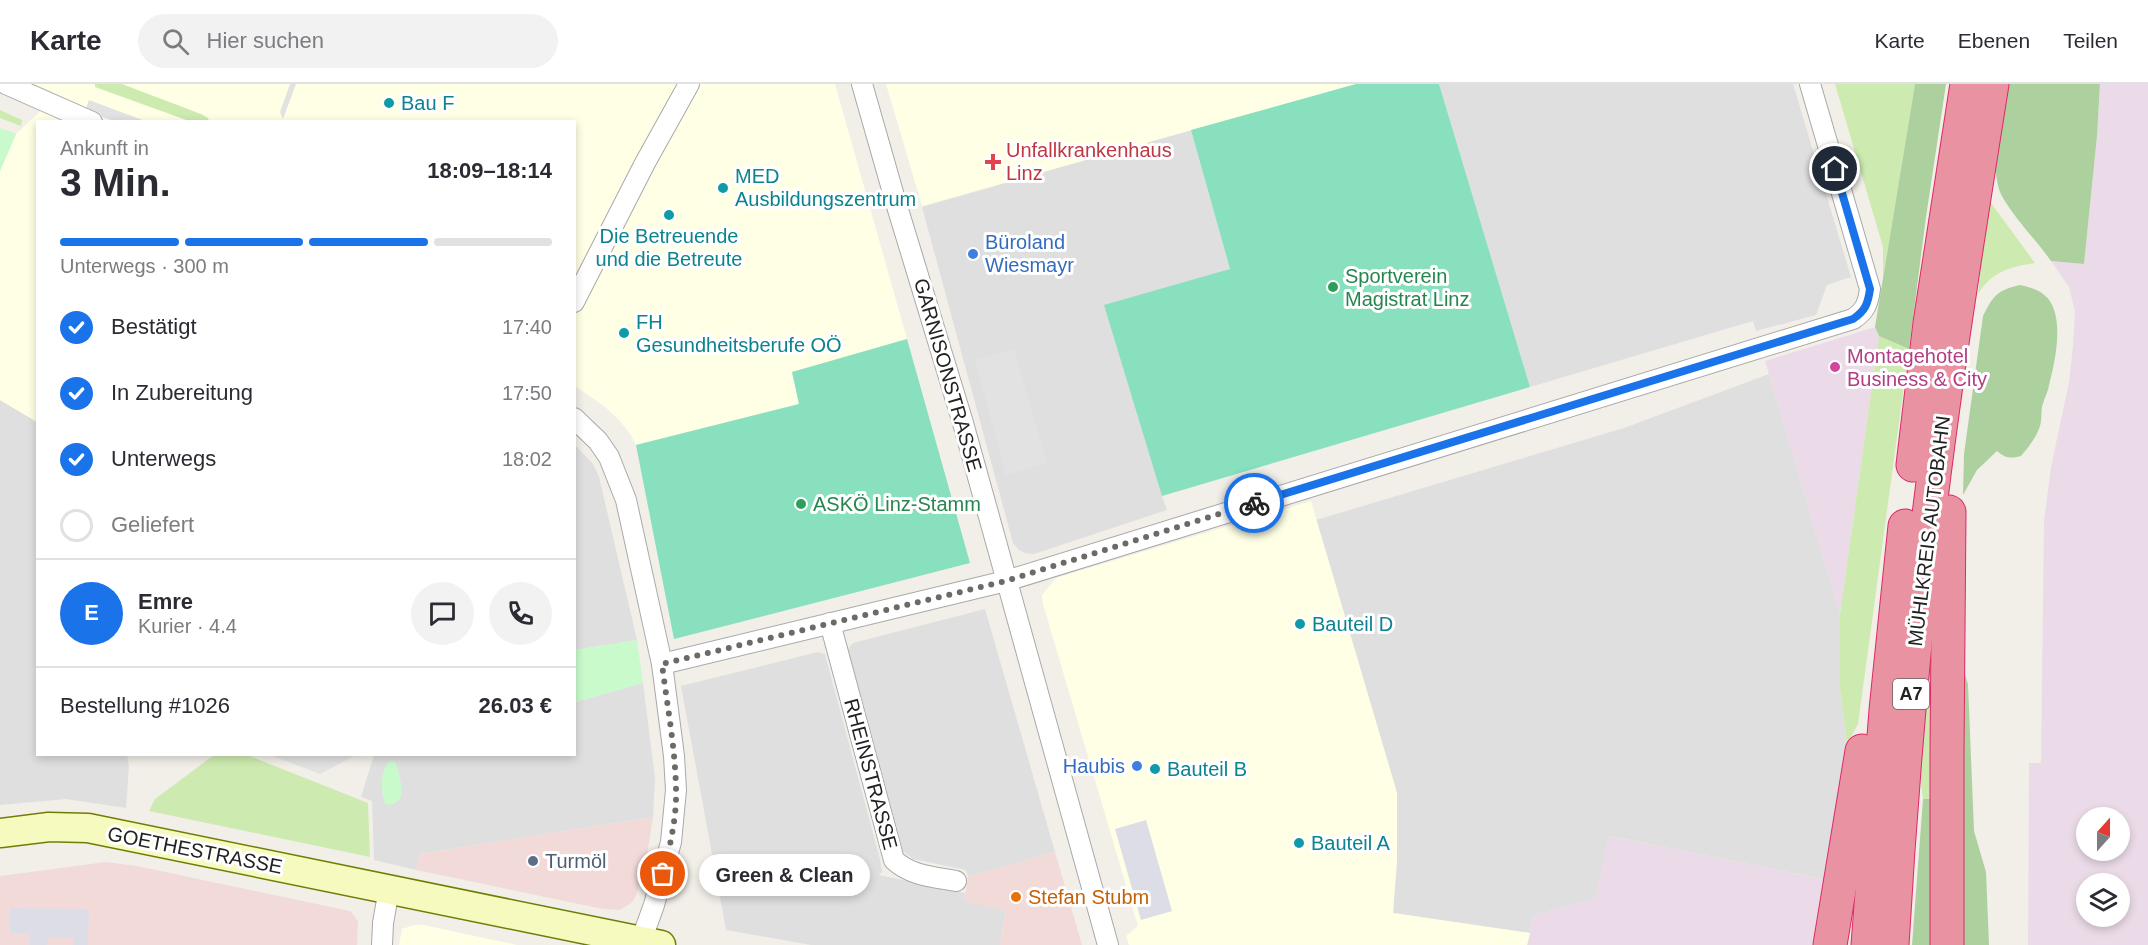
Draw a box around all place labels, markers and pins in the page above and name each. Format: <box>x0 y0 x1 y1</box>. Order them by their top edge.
place label: Bau F <box>401 92 454 114</box>
marker: Bau F <box>382 96 396 110</box>
place label: Unfallkrankenhaus Linz <box>1006 139 1172 184</box>
pin <box>1809 143 1860 194</box>
marker: Unfallkrankenhaus Linz <box>984 153 1002 171</box>
place label: MED Ausbildungszentrum <box>735 165 916 210</box>
marker: MED Ausbildungszentrum <box>716 181 730 195</box>
marker: Die Betreuende und die Betreute <box>662 208 676 222</box>
place label: Die Betreuende und die Betreute <box>596 225 742 270</box>
place label: Büroland Wiesmayr <box>985 231 1074 276</box>
marker: Büroland Wiesmayr <box>966 247 980 261</box>
place label: Sportverein Magistrat Linz <box>1345 265 1470 310</box>
marker: Sportverein Magistrat Linz <box>1326 280 1340 294</box>
place label: FH Gesundheitsberufe OÖ <box>636 311 842 356</box>
marker: FH Gesundheitsberufe OÖ <box>617 326 631 340</box>
place label: Montagehotel Business & City <box>1847 345 1987 390</box>
marker: Montagehotel Business & City <box>1828 360 1842 374</box>
place label: ASKÖ Linz-Stamm <box>813 493 981 515</box>
marker: ASKÖ Linz-Stamm <box>794 497 808 511</box>
place label: Bauteil D <box>1312 613 1393 635</box>
marker: Bauteil D <box>1293 617 1307 631</box>
place label: Haubis <box>1063 755 1125 777</box>
place label: Bauteil B <box>1167 758 1247 780</box>
marker: Haubis <box>1130 759 1144 773</box>
marker: Bauteil B <box>1148 762 1162 776</box>
place label: Bauteil A <box>1311 832 1391 854</box>
marker: Bauteil A <box>1292 836 1306 850</box>
pin <box>637 848 688 899</box>
place label: Turmöl <box>545 850 606 872</box>
callout: Green & Clean <box>699 853 870 895</box>
marker: Turmöl <box>526 854 540 868</box>
place label: Stefan Stubm <box>1028 886 1149 908</box>
marker: Stefan Stubm <box>1009 890 1023 904</box>

